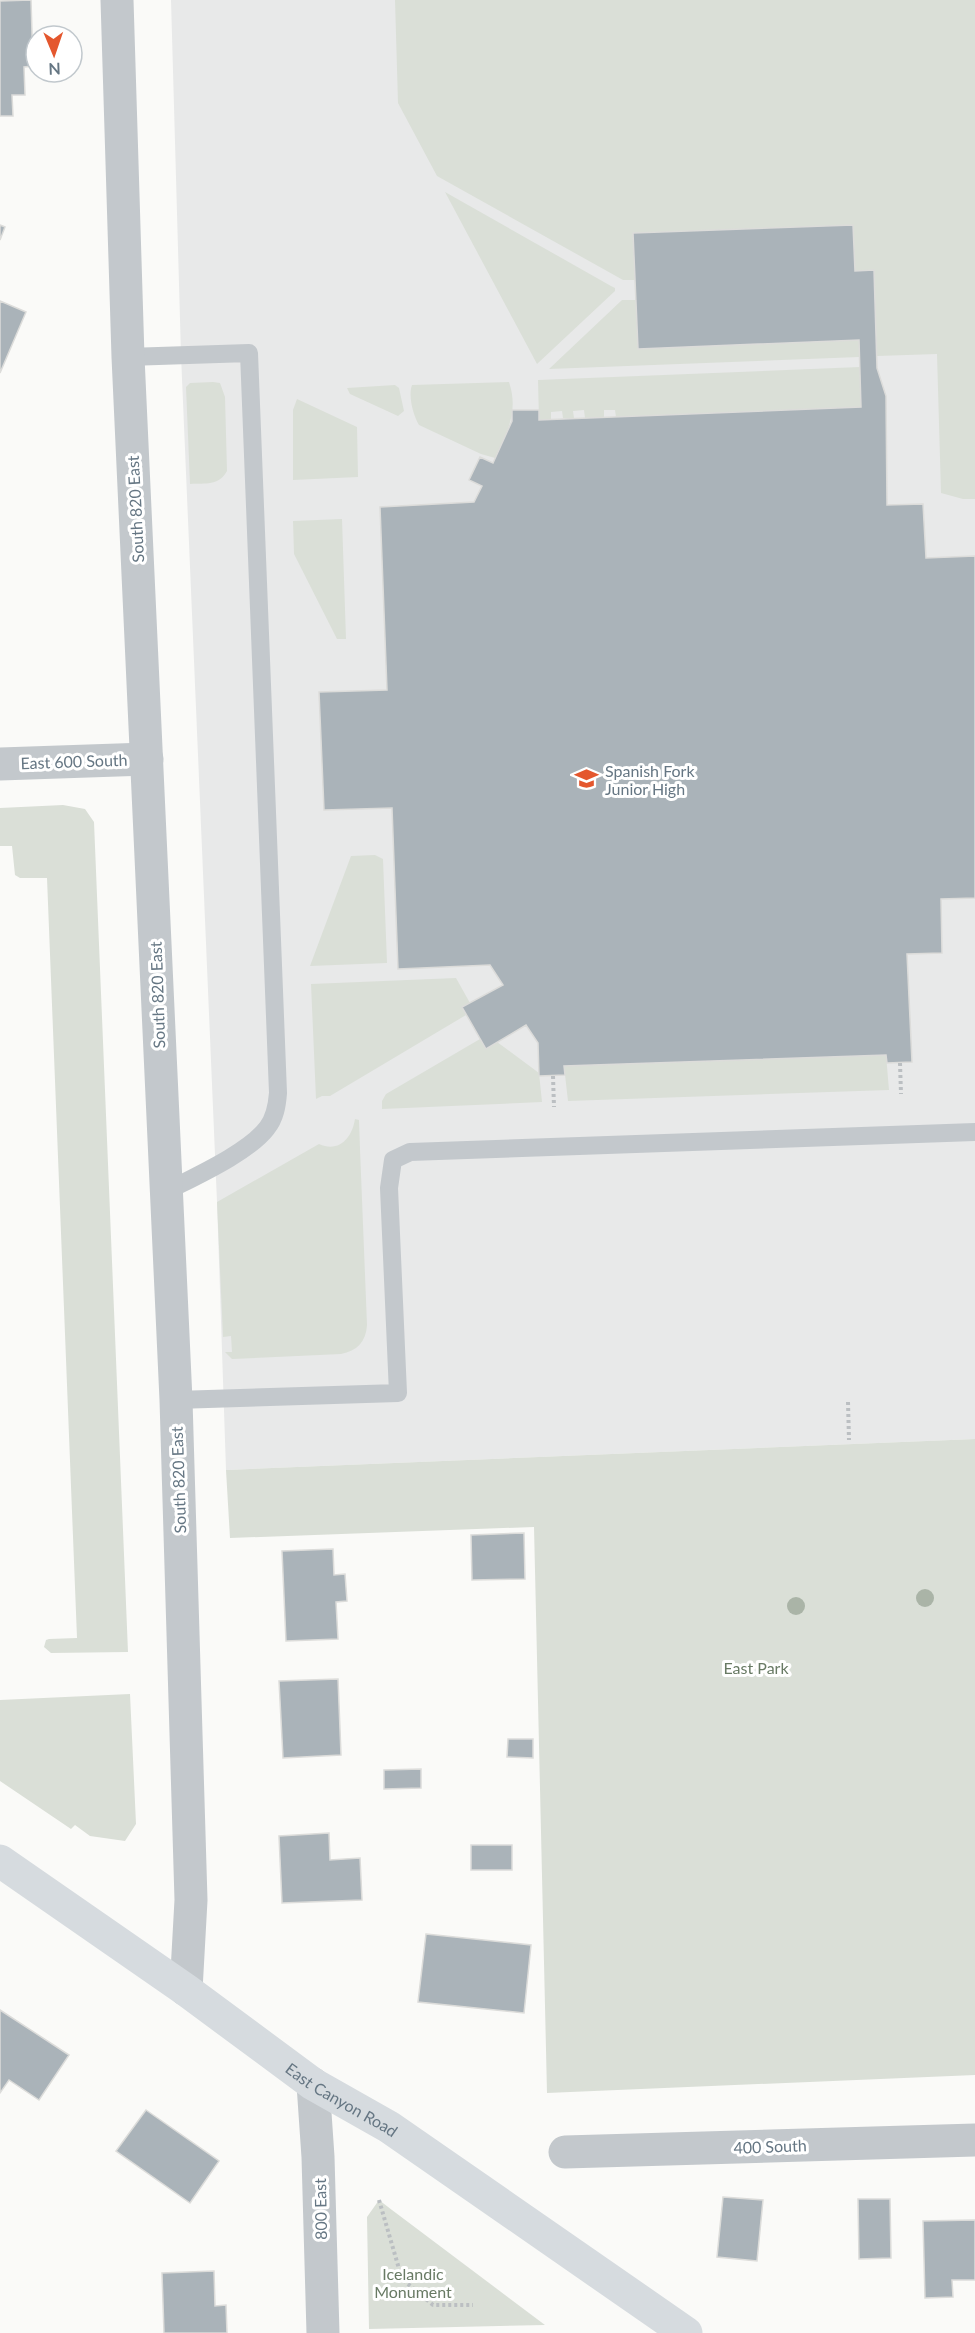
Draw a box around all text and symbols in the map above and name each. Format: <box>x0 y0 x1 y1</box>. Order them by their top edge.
north arrow <box>24 24 84 84</box>
text: N <box>48 60 61 79</box>
street label: South 820 East <box>123 455 147 563</box>
street label: East 600 South <box>20 750 128 772</box>
place label: Spanish Fork Junior High <box>605 761 695 798</box>
school or university icon: Spanish Fork Junior High <box>574 766 600 792</box>
street label: South 820 East <box>146 941 168 1049</box>
street label: South 820 East <box>167 1426 189 1534</box>
park label: East Park <box>723 1658 789 1677</box>
street label: East Canyon Road <box>283 2058 402 2140</box>
street label: 400 South <box>733 2135 807 2157</box>
street label: 800 East <box>310 2178 330 2240</box>
park label: Icelandic Monument <box>374 2264 452 2301</box>

